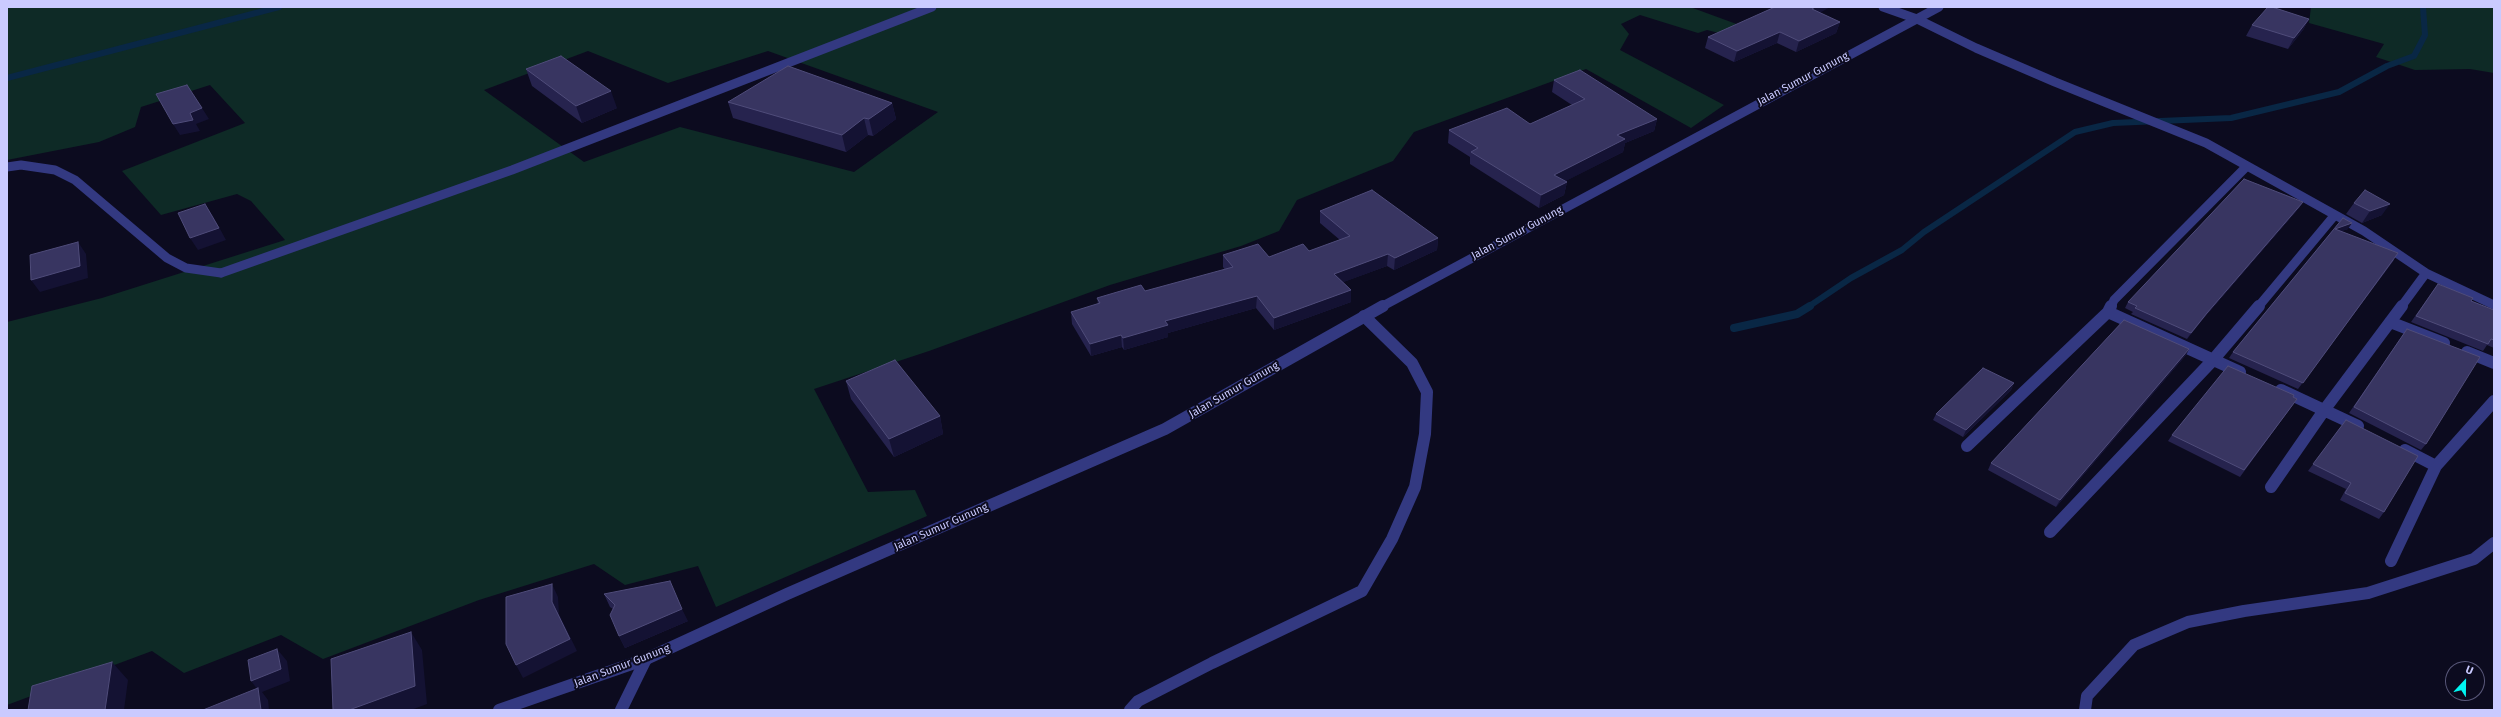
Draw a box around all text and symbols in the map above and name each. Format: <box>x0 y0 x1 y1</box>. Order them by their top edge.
street label: Jalan Sumur Gunung <box>1755 49 1851 109</box>
street label: Jalan Sumur Gunung <box>1469 203 1565 263</box>
street label: Jalan Sumur Gunung <box>1187 359 1281 421</box>
street label: Jalan Sumur Gunung <box>892 500 990 554</box>
street label: Jalan Sumur Gunung <box>572 642 672 690</box>
north arrow <box>2445 661 2485 701</box>
text: U <box>2464 663 2475 678</box>

